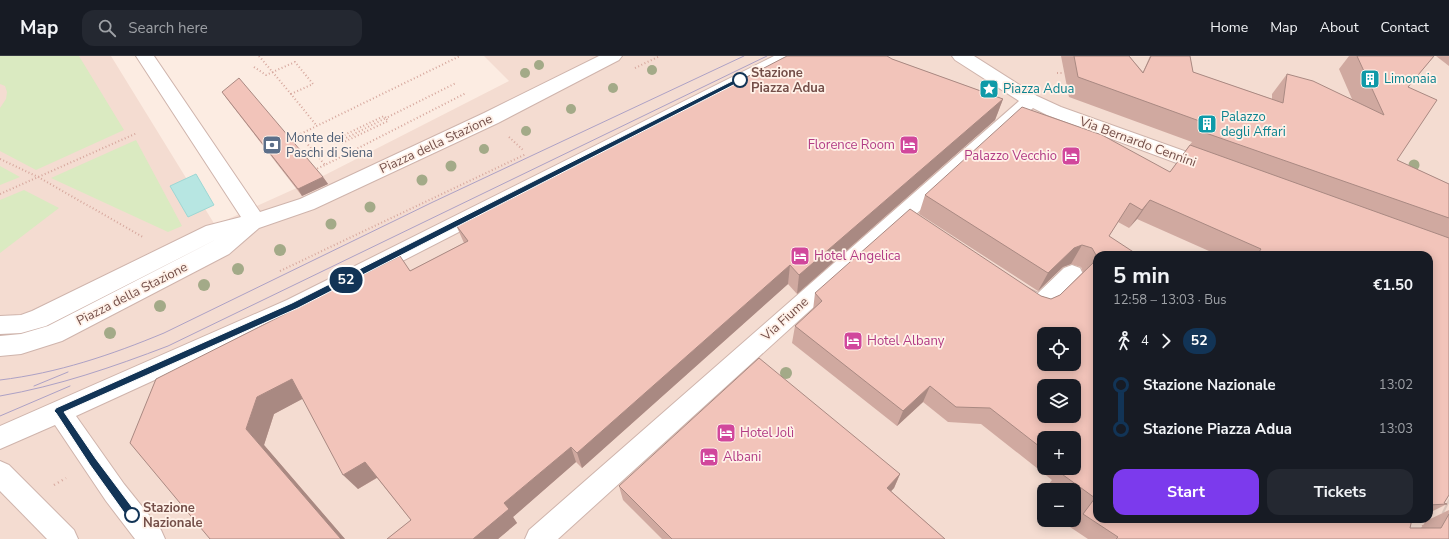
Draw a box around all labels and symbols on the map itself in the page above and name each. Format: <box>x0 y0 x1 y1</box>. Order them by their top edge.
place label: Stazione Piazza Adua <box>751 64 825 97</box>
building icon: Limonaia <box>1359 68 1381 90</box>
place label: Limonaia <box>1384 70 1437 88</box>
marker: Stazione Piazza Adua <box>732 72 748 88</box>
place icon: Piazza Adua <box>978 78 1000 100</box>
place label: Piazza Adua <box>1003 80 1075 98</box>
place label: Palazzo degli Affari <box>1221 108 1286 141</box>
street label: Piazza della Stazione <box>377 110 495 178</box>
street label: Via Bernardo Cennini <box>1076 112 1199 171</box>
building icon: Palazzo degli Affari <box>1196 113 1218 135</box>
place label: Monte dei Paschi di Siena <box>286 129 373 162</box>
bank icon: Monte dei Paschi di Siena <box>261 134 283 156</box>
hotel icon: Florence Room <box>898 134 920 156</box>
place label: Florence Room <box>808 136 895 154</box>
hotel icon: Palazzo Vecchio <box>1060 145 1082 167</box>
place label: Palazzo Vecchio <box>964 147 1057 165</box>
hotel icon: Hotel Angelica <box>789 245 811 267</box>
place label: Hotel Angelica <box>814 247 901 265</box>
street label: Piazza della Stazione <box>73 258 191 330</box>
line badge: 52 <box>328 267 364 293</box>
street label: Via Fiume <box>757 293 813 346</box>
hotel icon: Hotel Albany <box>842 330 864 352</box>
place label: Hotel Albany <box>867 332 945 350</box>
hotel icon: Hotel Jolì <box>715 422 737 444</box>
place label: Hotel Jolì <box>740 424 794 442</box>
hotel icon: Albani <box>698 446 720 468</box>
place label: Albani <box>723 448 761 466</box>
place label: Stazione Nazionale <box>143 499 203 532</box>
marker: Stazione Nazionale <box>124 507 140 523</box>

